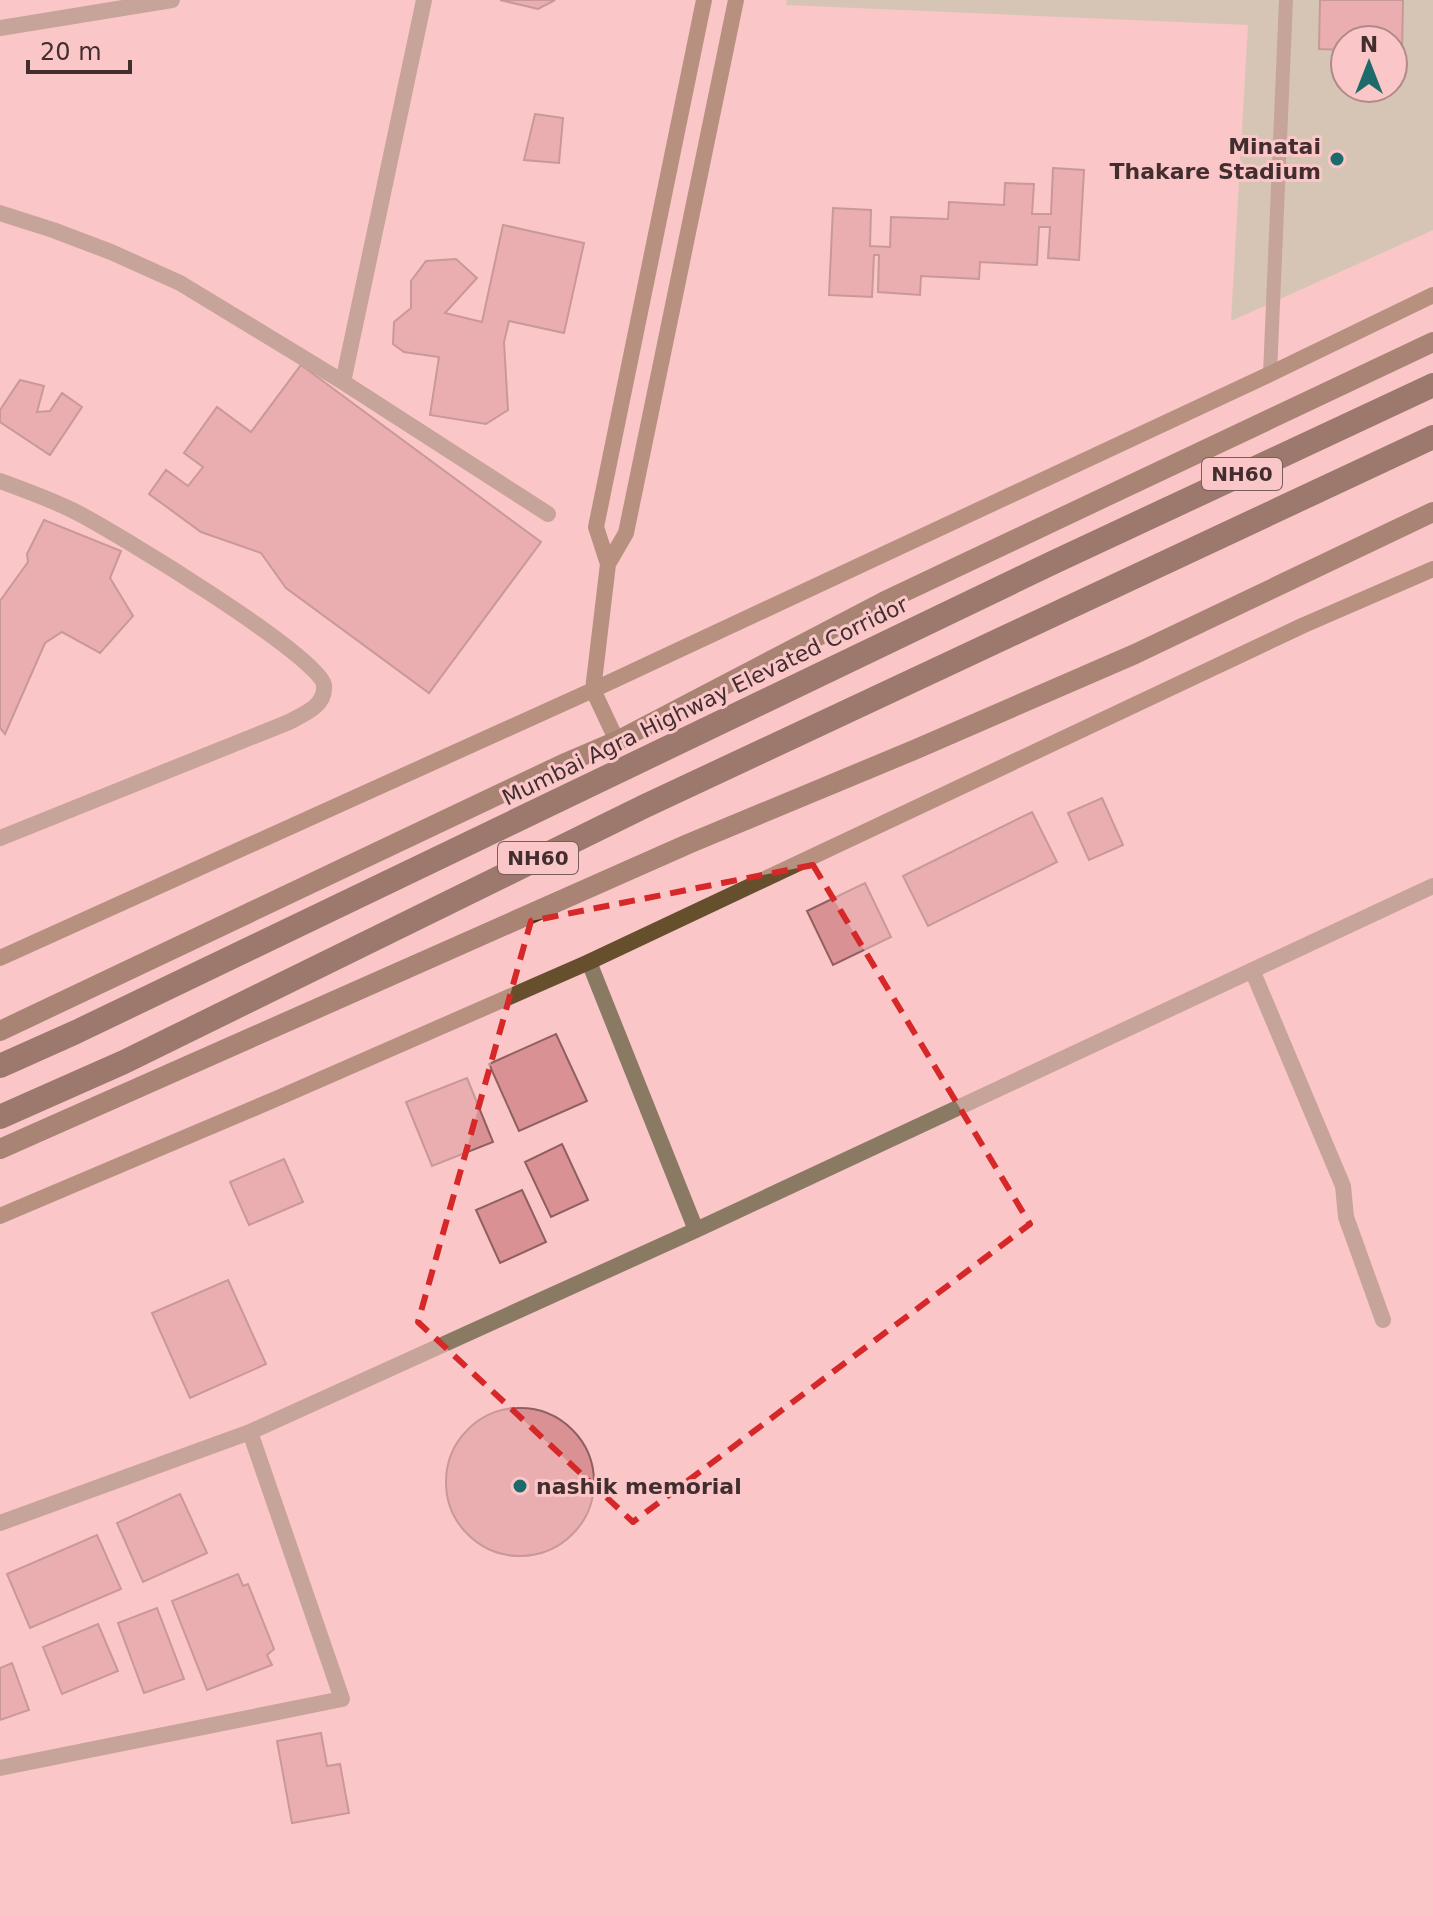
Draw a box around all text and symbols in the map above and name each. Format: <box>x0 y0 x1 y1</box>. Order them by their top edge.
scale bar <box>28 24 130 74</box>
north arrow <box>1329 24 1409 104</box>
text: N <box>1360 32 1378 57</box>
text: 20 m <box>40 38 102 66</box>
place label: Minatai Thakare Stadium <box>1109 134 1321 184</box>
marker: Minatai Thakare Stadium <box>1328 150 1346 168</box>
road number: NH60 <box>1202 458 1282 490</box>
street label: Mumbai Agra Highway Elevated Corridor <box>498 591 913 810</box>
road number: NH60 <box>498 842 578 874</box>
place label: nashik memorial <box>536 1474 742 1499</box>
marker: nashik memorial <box>511 1477 529 1495</box>

